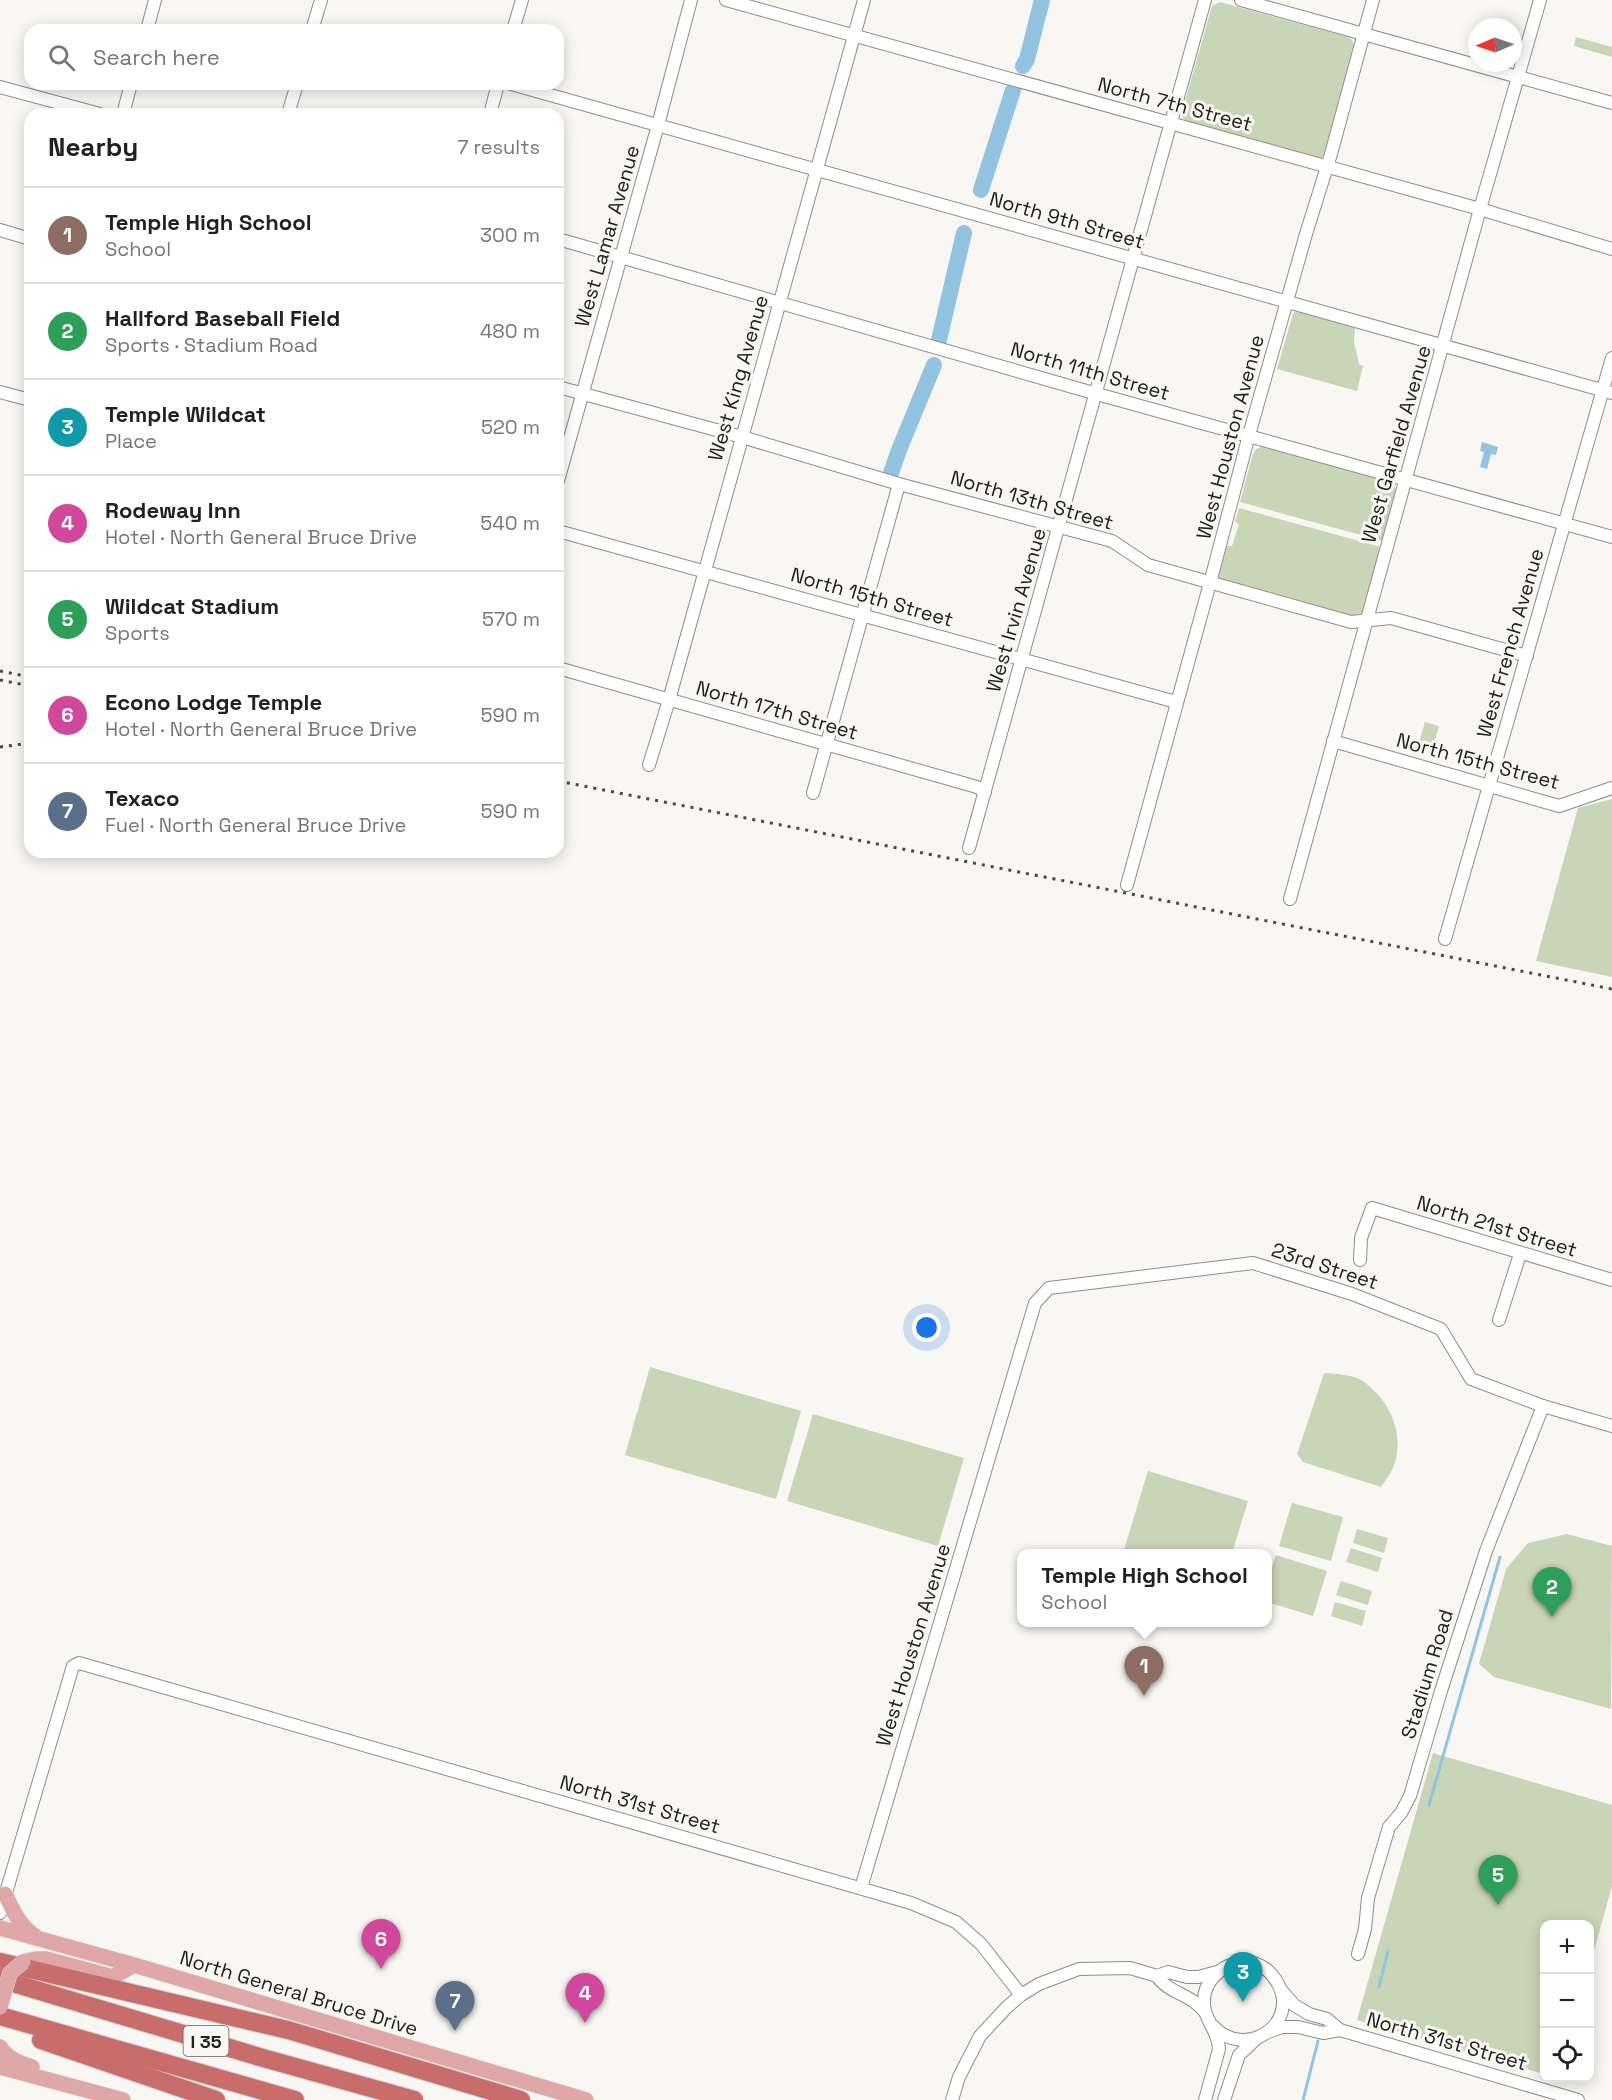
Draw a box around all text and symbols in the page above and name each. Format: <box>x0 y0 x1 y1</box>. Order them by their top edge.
north arrow <box>1468 18 1522 72</box>
search box <box>24 24 564 90</box>
icon: search <box>45 41 78 74</box>
text: Search here <box>93 43 220 71</box>
street label: North 7th Street <box>1095 71 1255 137</box>
text: Nearby <box>48 130 138 164</box>
text: 7 results <box>457 134 540 160</box>
street label: West Lamar Avenue <box>569 142 645 330</box>
street label: North 9th Street <box>987 185 1147 255</box>
text: Temple High School <box>105 208 312 236</box>
text: 1 <box>63 222 72 248</box>
text: 300 m <box>480 222 540 248</box>
text: School <box>105 236 171 262</box>
street label: West King Avenue <box>702 292 774 464</box>
text: Hallford Baseball Field <box>105 304 340 332</box>
text: 2 <box>62 318 73 344</box>
text: 480 m <box>480 318 540 344</box>
text: Sports · Stadium Road <box>105 332 318 358</box>
street label: West Houston Avenue <box>1190 332 1270 542</box>
street label: North 11th Street <box>1007 336 1173 406</box>
street label: West Garfield Avenue <box>1355 342 1437 546</box>
text: Temple Wildcat <box>105 400 266 428</box>
text: 3 <box>61 414 74 440</box>
text: 520 m <box>481 414 540 440</box>
text: Place <box>105 428 157 454</box>
street label: North 13th Street <box>948 464 1116 536</box>
text: Rodeway Inn <box>105 496 241 524</box>
text: 4 <box>61 510 74 536</box>
text: 540 m <box>480 510 540 536</box>
text: Hotel · North General Bruce Drive <box>105 524 417 550</box>
street label: West Irvin Avenue <box>980 525 1052 695</box>
street label: West French Avenue <box>1471 545 1549 741</box>
street label: North 15th Street <box>788 561 956 633</box>
text: Wildcat Stadium <box>105 592 279 620</box>
text: 5 <box>62 606 74 632</box>
text: 570 m <box>482 606 540 632</box>
text: Sports <box>105 620 170 646</box>
street label: North 17th Street <box>693 674 861 746</box>
text: Econo Lodge Temple <box>105 688 322 716</box>
text: 6 <box>61 702 74 728</box>
text: 590 m <box>481 702 540 728</box>
text: Hotel · North General Bruce Drive <box>105 716 417 742</box>
street label: North 15th Street <box>1394 727 1562 795</box>
text: Texaco <box>105 784 180 812</box>
text: 7 <box>62 798 73 824</box>
text: 590 m <box>481 798 540 824</box>
text: Fuel · North General Bruce Drive <box>105 812 406 838</box>
street label: North 21st Street <box>1414 1189 1580 1263</box>
street label: 23rd Street <box>1268 1237 1382 1295</box>
your location <box>912 1313 941 1342</box>
street label: West Houston Avenue <box>870 1540 956 1750</box>
popup <box>1017 1549 1272 1627</box>
text: Temple High School <box>1041 1561 1248 1589</box>
pin: 2 <box>1532 1568 1572 1617</box>
text: School <box>1041 1589 1107 1615</box>
street label: Stadium Road <box>1395 1606 1459 1742</box>
pin: 1 <box>1124 1646 1164 1696</box>
street label: North 31st Street <box>557 1769 723 1839</box>
pin: 5 <box>1478 1856 1518 1905</box>
pin: 6 <box>362 1920 400 1969</box>
map controls <box>1540 1920 1594 2082</box>
button: + <box>1540 1920 1594 1974</box>
street label: North General Bruce Drive <box>177 1944 421 2042</box>
pin: 3 <box>1224 1952 1262 2002</box>
pin: 4 <box>566 1974 604 2023</box>
button: − <box>1540 1974 1594 2028</box>
pin: 7 <box>436 1982 474 2031</box>
street label: North 31st Street <box>1364 2006 1530 2076</box>
road number: I 35 <box>184 2026 228 2056</box>
button: locate <box>1540 2028 1594 2082</box>

